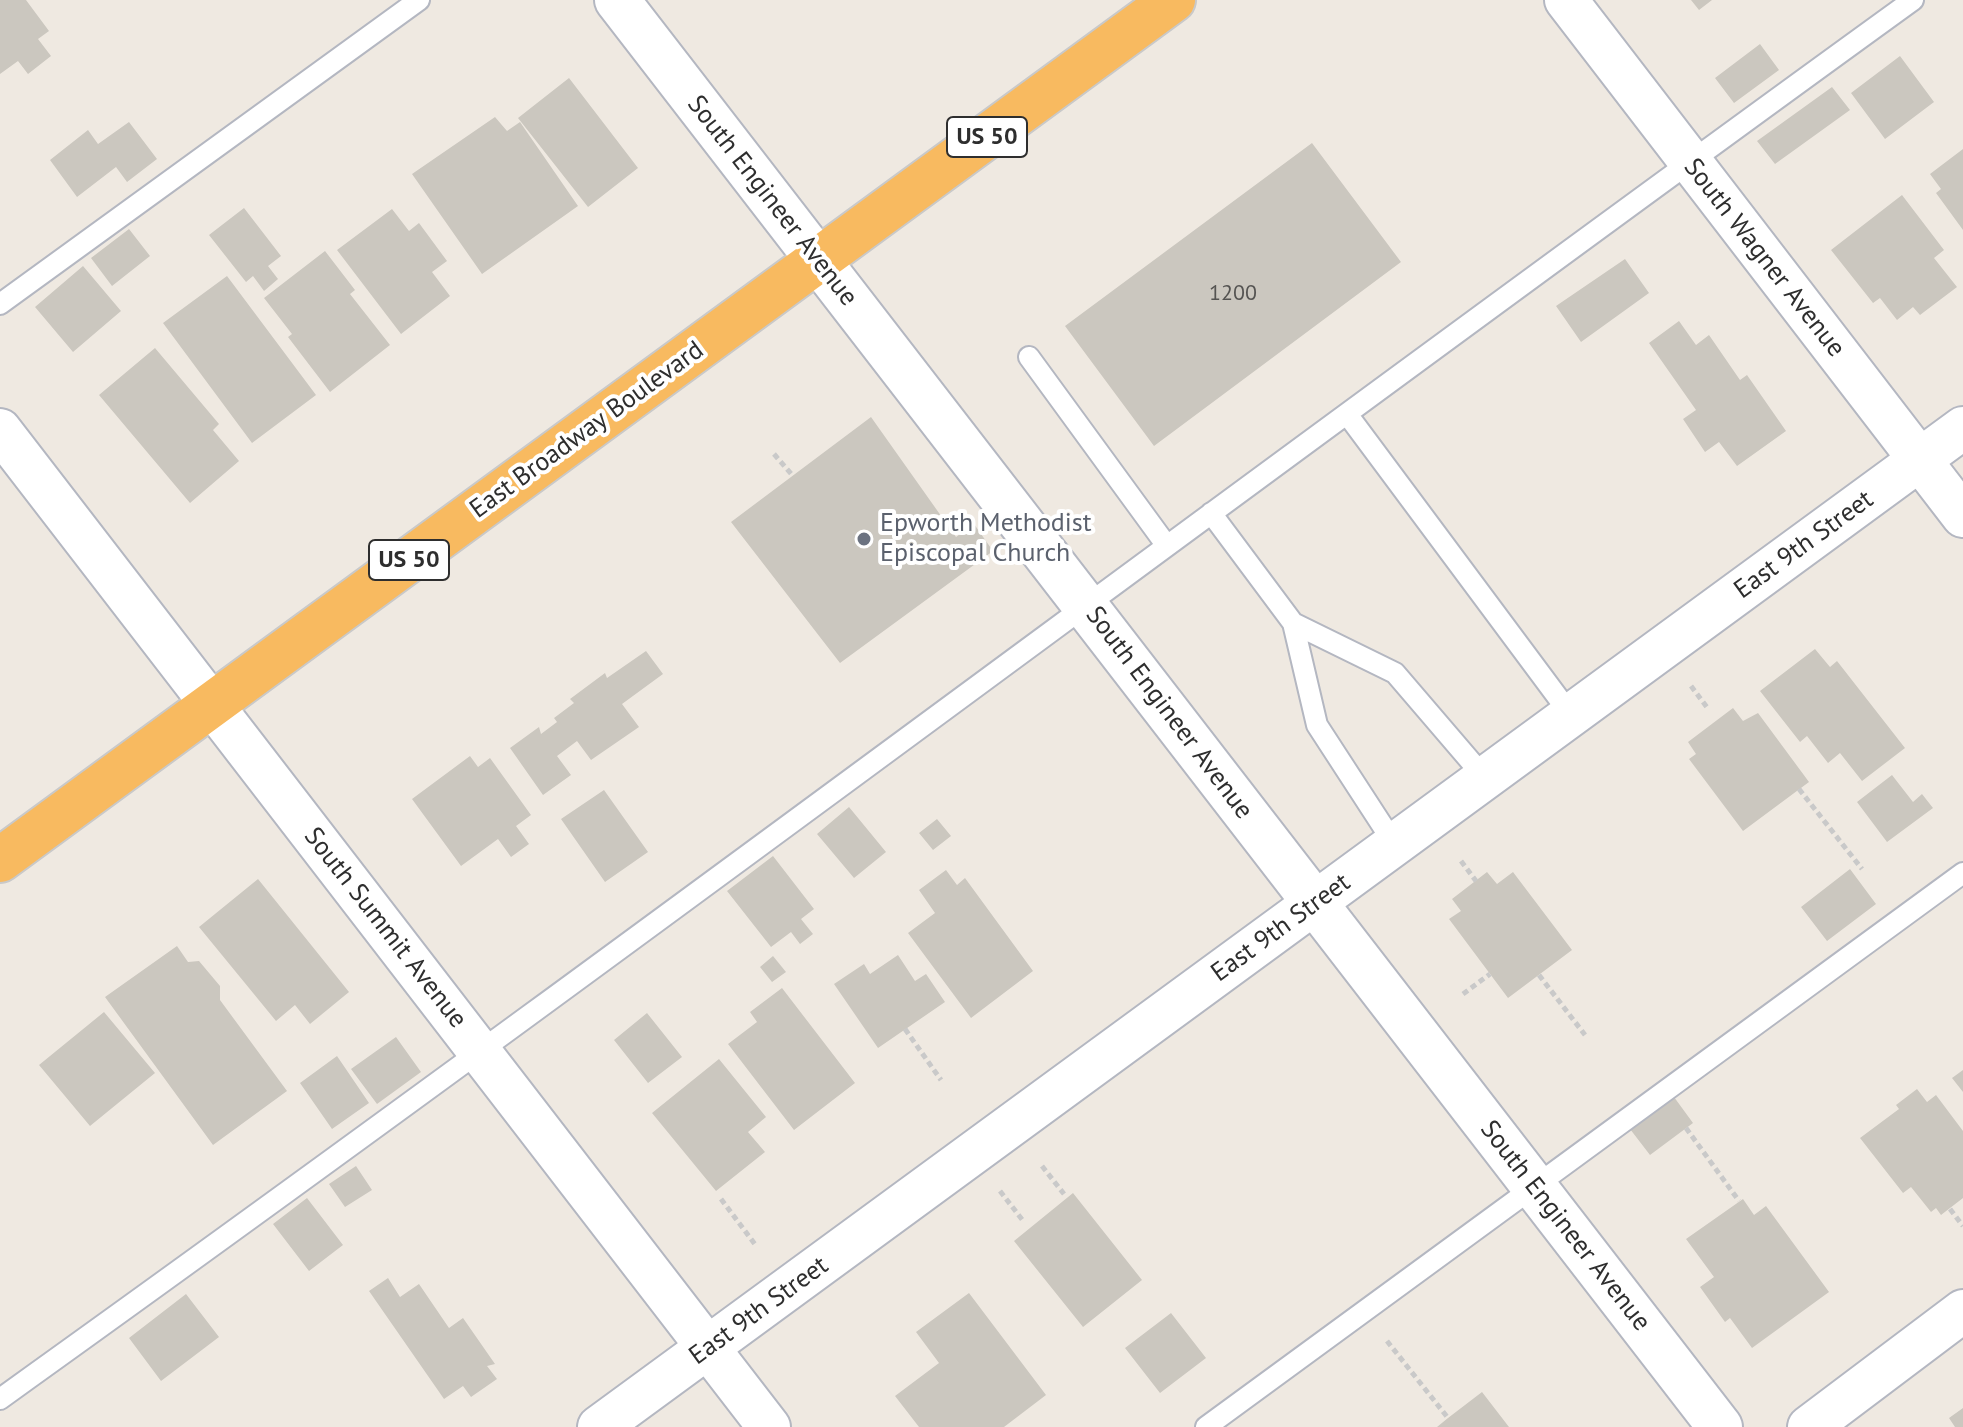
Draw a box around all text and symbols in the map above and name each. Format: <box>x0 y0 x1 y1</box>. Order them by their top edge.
street label: South Engineer Avenue <box>680 90 864 312</box>
road number: US 50 <box>947 117 1027 157</box>
street label: South Wagner Avenue <box>1677 152 1851 364</box>
house number: 1200 <box>1209 281 1257 307</box>
street label: East Broadway Boulevard <box>464 335 710 525</box>
street label: East 9th Street <box>1728 484 1880 606</box>
place label: Epworth Methodist Episcopal Church <box>880 508 1092 570</box>
marker: Epworth Methodist Episcopal Church <box>855 530 873 548</box>
road number: US 50 <box>369 540 449 580</box>
street label: South Engineer Avenue <box>1079 601 1259 825</box>
street label: South Summit Avenue <box>297 822 473 1034</box>
street label: East 9th Street <box>1205 867 1357 989</box>
street label: South Engineer Avenue <box>1473 1115 1657 1337</box>
street label: East 9th Street <box>683 1250 835 1372</box>

